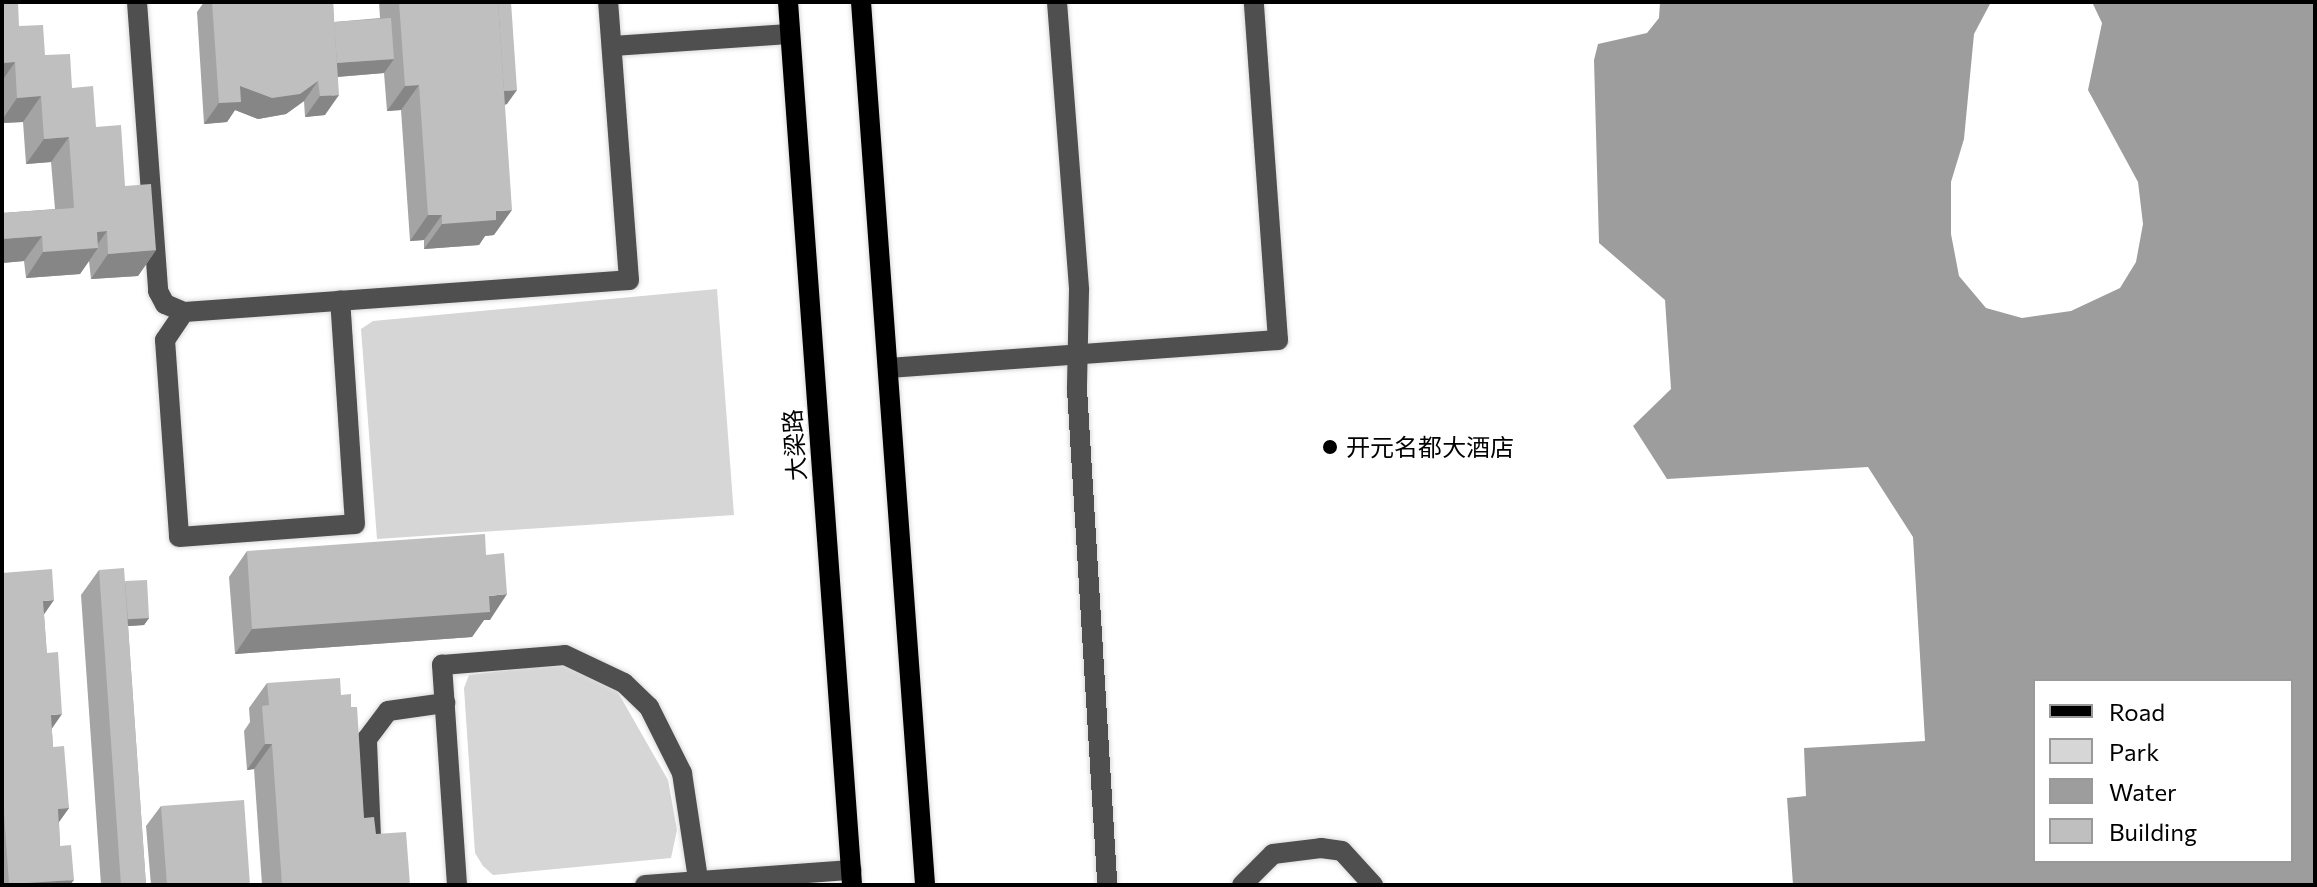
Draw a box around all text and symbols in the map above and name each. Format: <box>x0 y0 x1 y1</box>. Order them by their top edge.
street label: 大梁路 <box>777 408 811 482</box>
place label: 开元名都大酒店 <box>1346 433 1514 461</box>
marker: 开元名都大酒店 <box>1321 438 1339 456</box>
legend <box>2033 679 2293 863</box>
text: Road <box>2109 697 2165 726</box>
text: Park <box>2109 737 2159 766</box>
text: Water <box>2109 777 2177 806</box>
text: Building <box>2109 817 2197 846</box>

